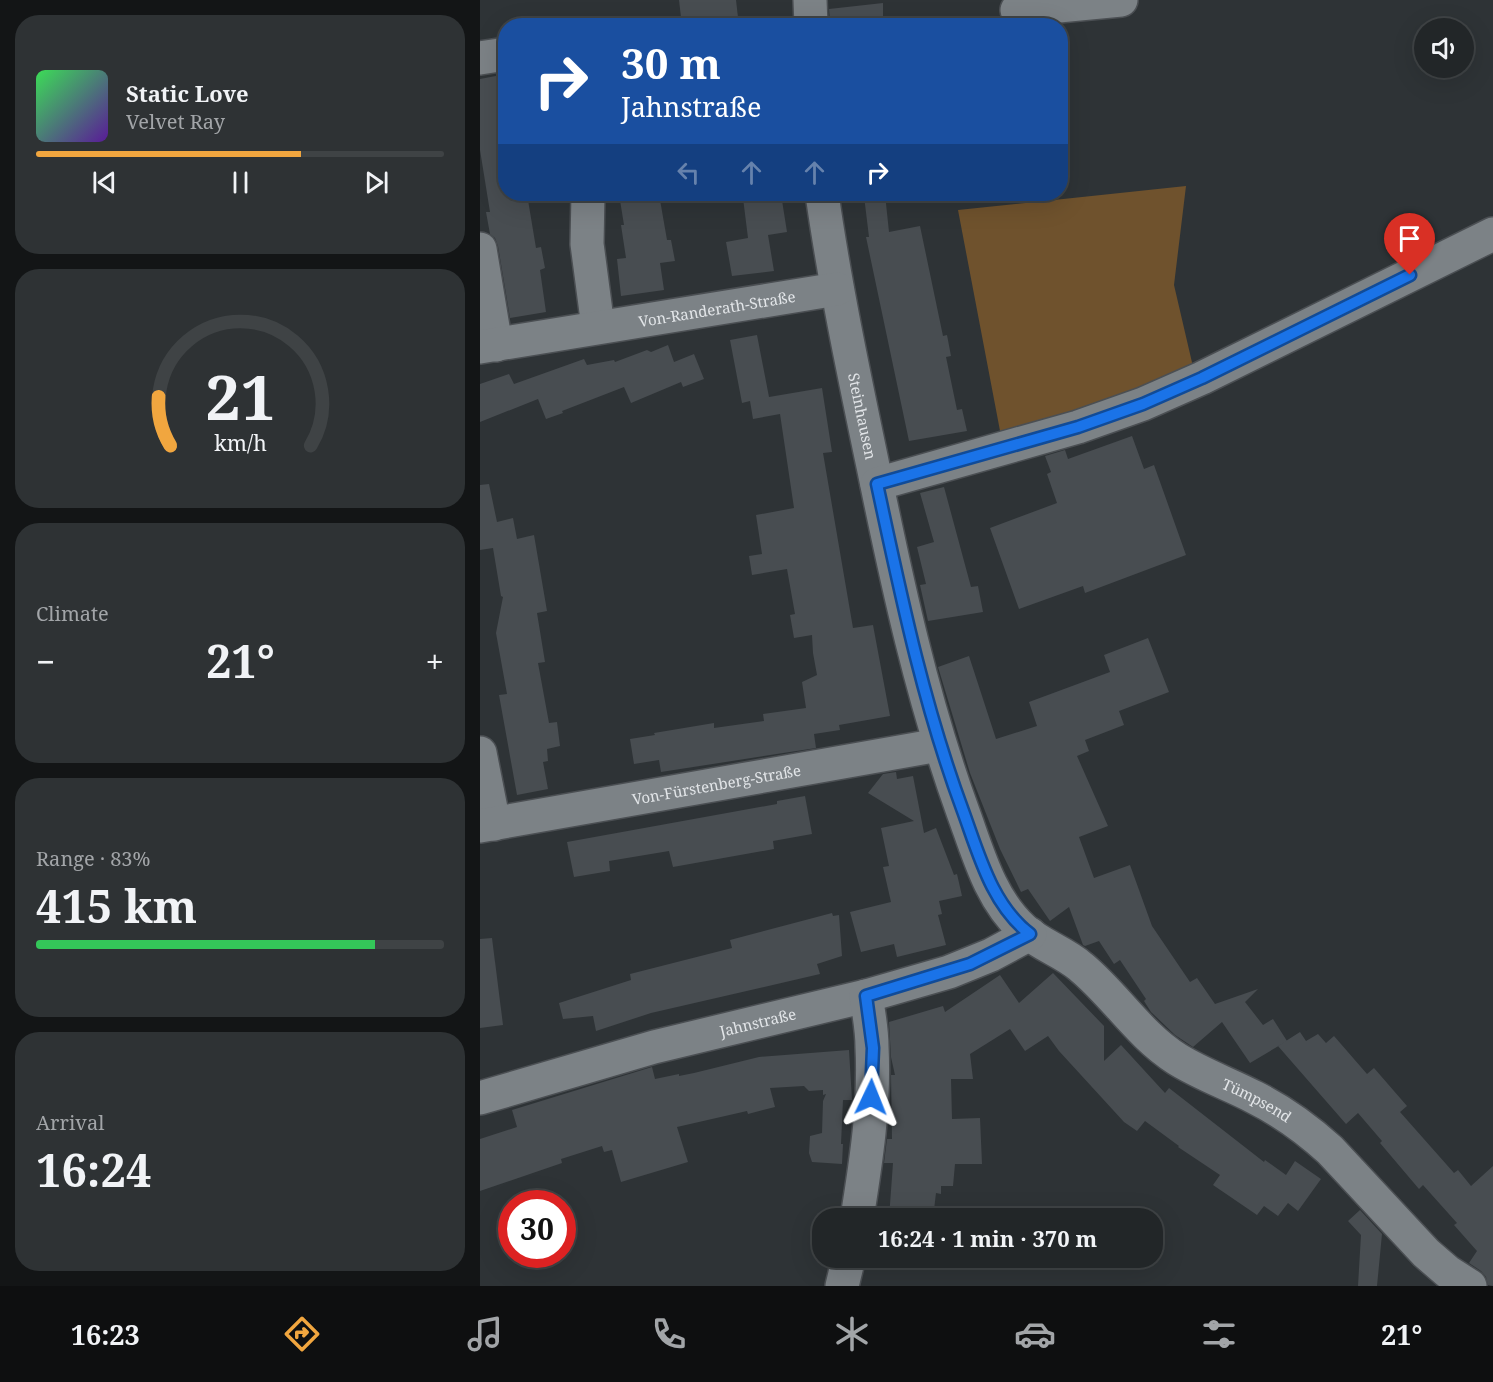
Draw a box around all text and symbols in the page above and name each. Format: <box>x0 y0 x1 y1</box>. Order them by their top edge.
map controls <box>1414 18 1474 78</box>
button: sound <box>1414 18 1474 78</box>
text: 30 m <box>621 34 721 91</box>
icon: right <box>522 42 600 120</box>
text: Static Love <box>126 78 249 108</box>
text: Jahnstraße <box>621 88 761 125</box>
text: Velvet Ray <box>126 108 225 135</box>
icon: left <box>672 156 705 189</box>
icon: ahead <box>735 156 768 189</box>
icon: ahead <box>798 156 831 189</box>
icon: right <box>861 156 894 189</box>
icon: previous <box>88 166 121 199</box>
icon: pause <box>224 166 257 199</box>
icon: next <box>360 166 393 199</box>
pin <box>1384 213 1435 275</box>
icon: arrive <box>1393 222 1426 255</box>
street label: Von-Randerath-Straße <box>637 286 797 331</box>
text: 21 <box>205 353 275 438</box>
street label: Steinhausen <box>844 371 881 462</box>
text: km/h <box>214 428 267 457</box>
text: Climate <box>36 600 109 627</box>
text: 21° <box>206 630 275 691</box>
text: − <box>36 639 55 684</box>
text: + <box>426 639 444 684</box>
street label: Von-Fürstenberg-Straße <box>630 760 802 809</box>
text: Range · 83% <box>36 845 150 872</box>
text: 415 km <box>36 875 197 936</box>
street label: Jahnstraße <box>716 1003 798 1041</box>
position arrow <box>839 1065 903 1129</box>
street label: Tümpsend <box>1219 1073 1295 1126</box>
text: Arrival <box>36 1109 104 1136</box>
text: 16:24 <box>36 1139 151 1200</box>
speed limit sign: 30 <box>498 1190 576 1268</box>
text: 16:24 · 1 min · 370 m <box>878 1223 1097 1253</box>
icon: directions <box>281 1313 323 1355</box>
icon: music <box>464 1313 506 1355</box>
icon: phone <box>648 1313 690 1355</box>
icon: climate <box>831 1313 873 1355</box>
icon: car <box>1014 1313 1056 1355</box>
icon: filters <box>1198 1313 1240 1355</box>
text: 16:23 <box>71 1316 140 1353</box>
text: 21° <box>1381 1316 1422 1353</box>

